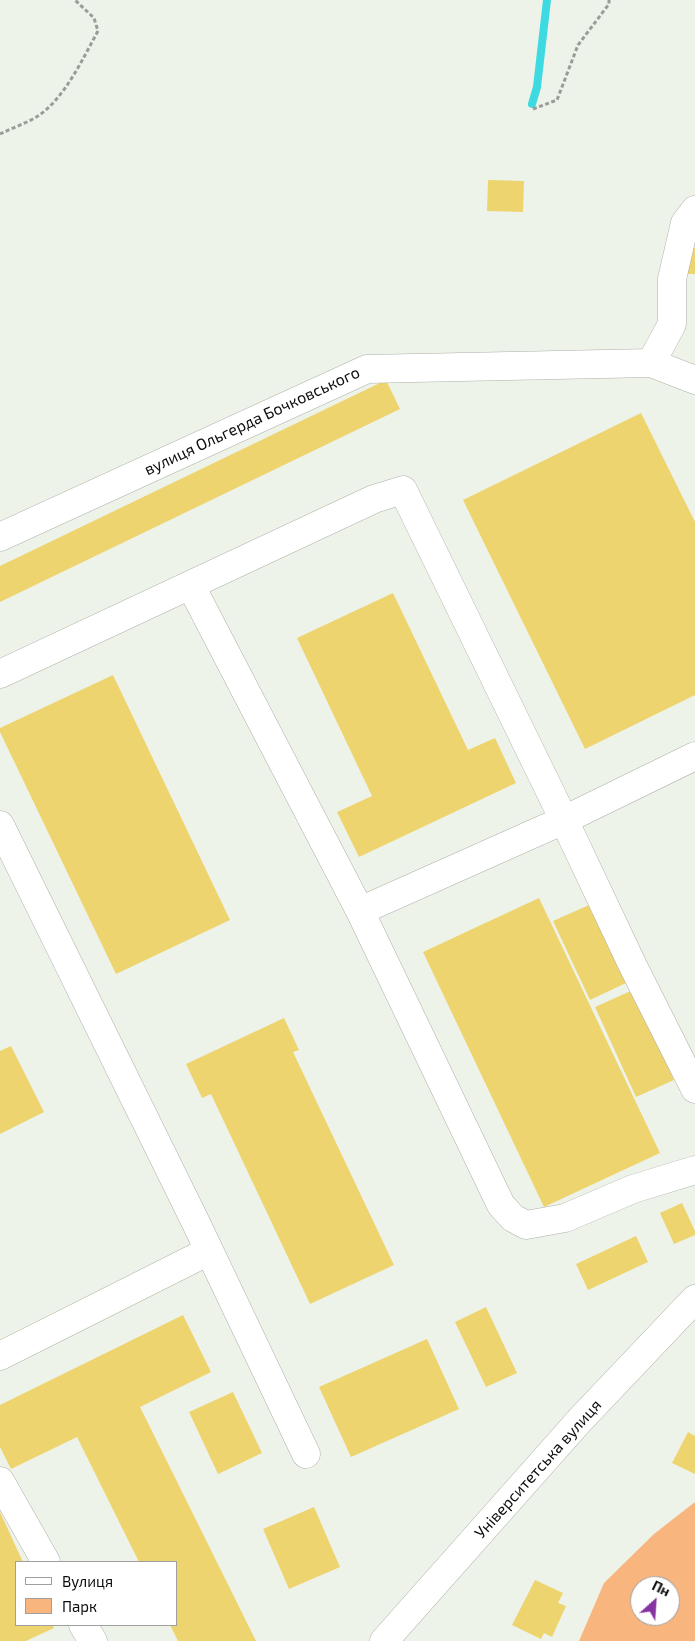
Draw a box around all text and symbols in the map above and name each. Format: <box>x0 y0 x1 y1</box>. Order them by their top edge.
street label: вулиця Ольгерда Бочковського <box>141 363 363 479</box>
street label: Університетська вулиця <box>471 1396 605 1542</box>
legend <box>15 1561 178 1626</box>
text: Вулиця <box>62 1572 113 1590</box>
north arrow <box>630 1576 680 1626</box>
text: Пн <box>649 1576 673 1600</box>
text: Парк <box>62 1597 97 1615</box>

